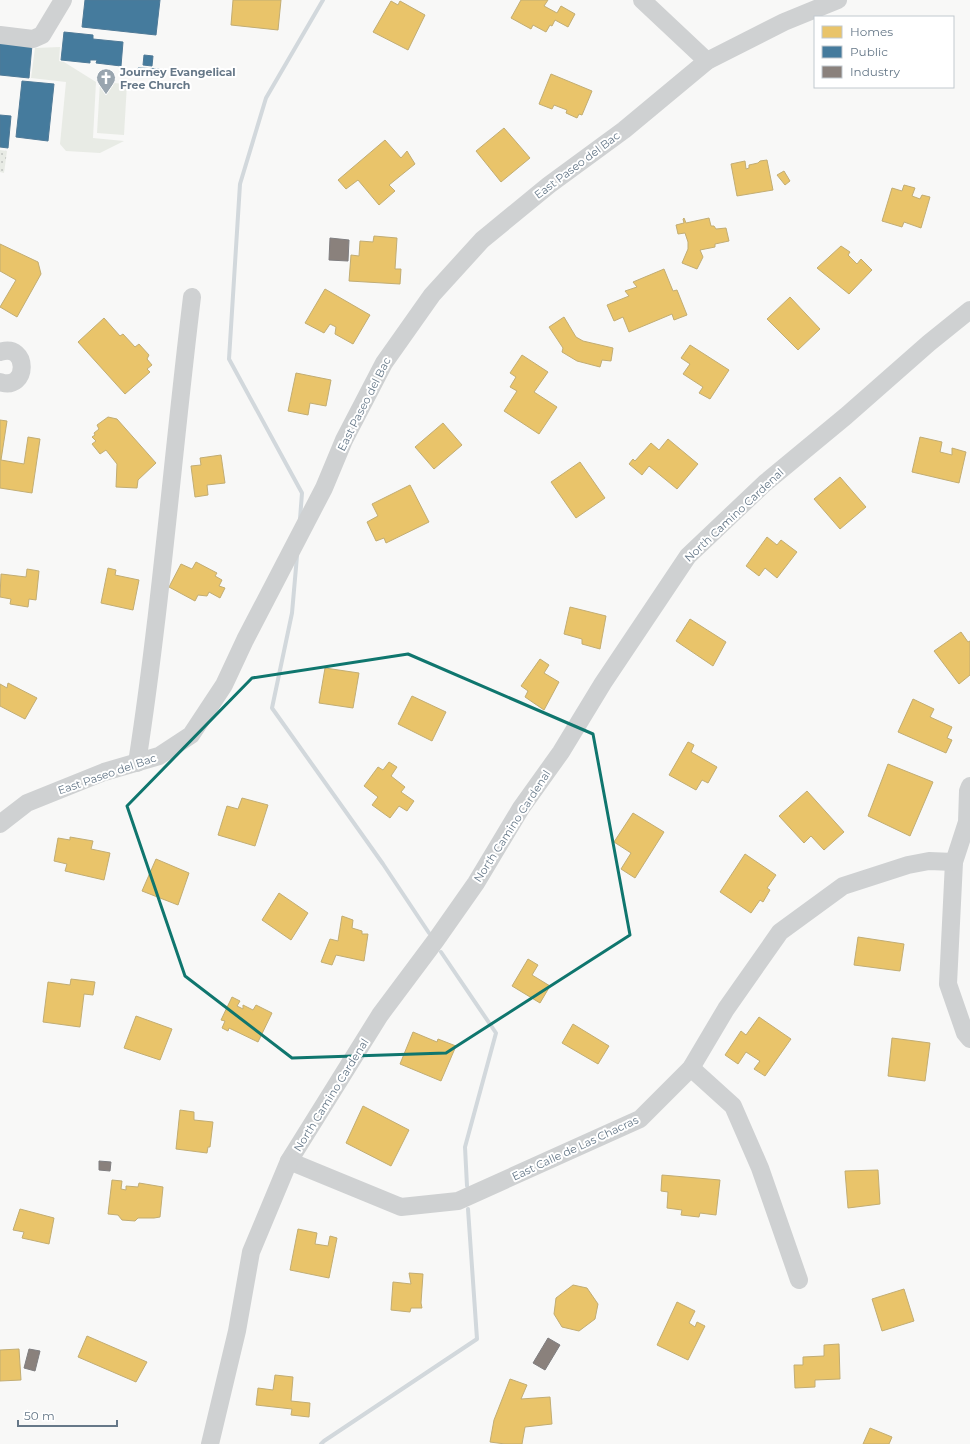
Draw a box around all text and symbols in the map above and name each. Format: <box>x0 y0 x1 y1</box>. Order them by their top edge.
legend <box>814 16 954 88</box>
text: Homes <box>850 24 893 39</box>
text: Public <box>850 44 888 59</box>
text: Industry <box>850 64 900 79</box>
place label: Journey Evangelical Free Church <box>119 65 236 92</box>
church icon: Journey Evangelical Free Church <box>95 67 117 95</box>
street label: East Paseo del Bac <box>531 128 623 202</box>
street label: East Paseo del Bac <box>334 355 394 453</box>
street label: North Camino Cardenal <box>681 465 787 565</box>
street label: East Paseo del Bac <box>56 751 158 797</box>
street label: North Camino Cardenal <box>471 767 553 885</box>
street label: North Camino Cardenal <box>290 1036 372 1154</box>
street label: East Calle de Las Chacras <box>509 1112 641 1184</box>
scale bar <box>18 1402 117 1428</box>
text: 50 m <box>24 1408 55 1423</box>

